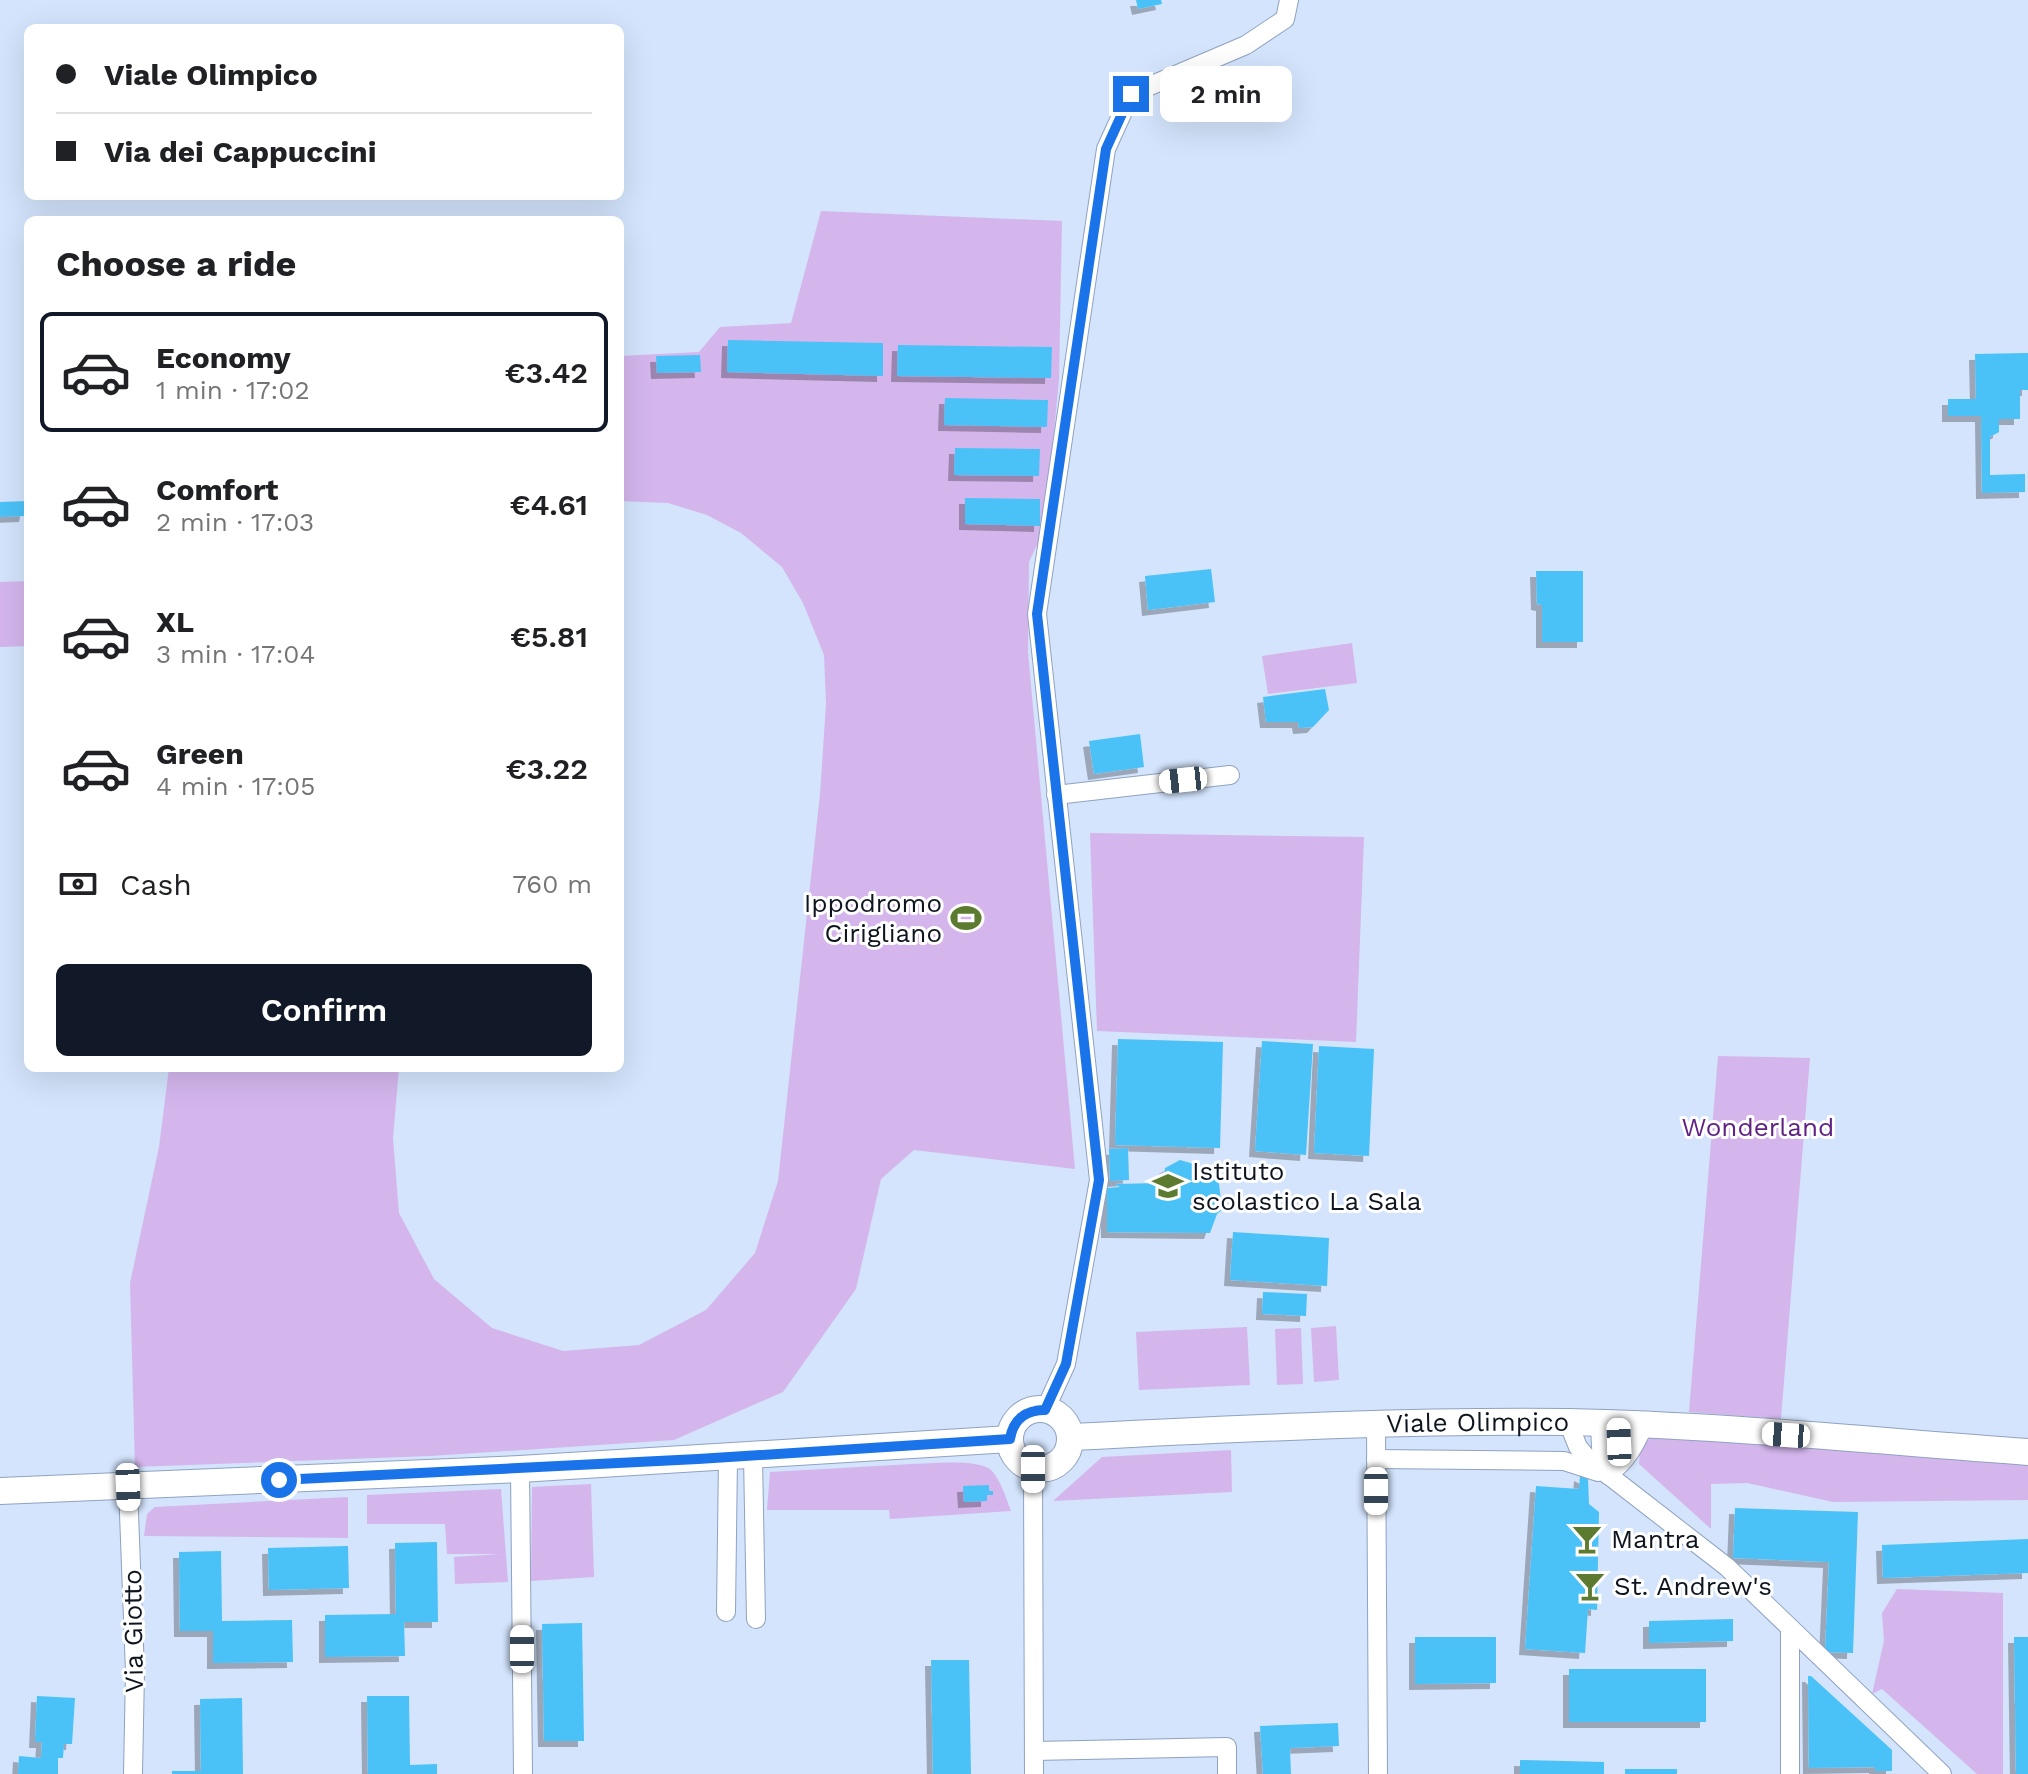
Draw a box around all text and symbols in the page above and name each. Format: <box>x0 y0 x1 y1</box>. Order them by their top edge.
text: Viale Olimpico <box>104 57 318 92</box>
callout: 2 min <box>1159 66 1291 122</box>
route end <box>1113 76 1149 112</box>
text: 2 min <box>1190 79 1262 109</box>
text: Via dei Cappuccini <box>104 134 376 169</box>
text: Choose a ride <box>56 243 296 285</box>
icon: car <box>60 336 132 408</box>
text: Economy <box>156 340 291 375</box>
text: €3.42 <box>505 355 588 390</box>
text: 1 min · 17:02 <box>156 375 310 405</box>
icon: car <box>60 468 132 540</box>
text: Comfort <box>156 472 278 507</box>
text: €4.61 <box>510 487 588 522</box>
text: 2 min · 17:03 <box>156 507 314 537</box>
icon: car <box>60 600 132 672</box>
text: XL <box>156 604 194 639</box>
text: €5.81 <box>510 619 588 654</box>
text: 3 min · 17:04 <box>156 639 315 669</box>
icon: car <box>60 732 132 804</box>
text: Green <box>156 736 244 771</box>
text: €3.22 <box>505 751 588 786</box>
car <box>1158 766 1208 794</box>
text: 4 min · 17:05 <box>156 771 315 801</box>
icon: cash <box>56 862 100 906</box>
text: Cash <box>120 867 192 902</box>
text: 760 m <box>512 869 592 899</box>
place label: Ippodromo Cirigliano <box>804 888 942 948</box>
sports icon: Ippodromo Cirigliano <box>949 901 983 935</box>
button: Confirm <box>56 964 592 1056</box>
park label: Wonderland <box>1682 1112 1834 1142</box>
place label: Istituto scolastico La Sala <box>1192 1156 1422 1216</box>
school or university icon: Istituto scolastico La Sala <box>1151 1169 1185 1203</box>
street label: Viale Olimpico <box>1386 1407 1569 1439</box>
car <box>1606 1418 1632 1466</box>
car <box>1761 1421 1811 1449</box>
car <box>1021 1445 1045 1493</box>
route start <box>261 1462 297 1498</box>
car <box>115 1463 141 1511</box>
car <box>1364 1467 1388 1515</box>
bar icon: Mantra <box>1570 1522 1604 1556</box>
place label: Mantra <box>1611 1524 1700 1554</box>
street label: Via Giotto <box>117 1569 149 1693</box>
bar icon: St. Andrew's <box>1573 1569 1607 1603</box>
place label: St. Andrew's <box>1614 1571 1772 1601</box>
car <box>510 1625 534 1673</box>

